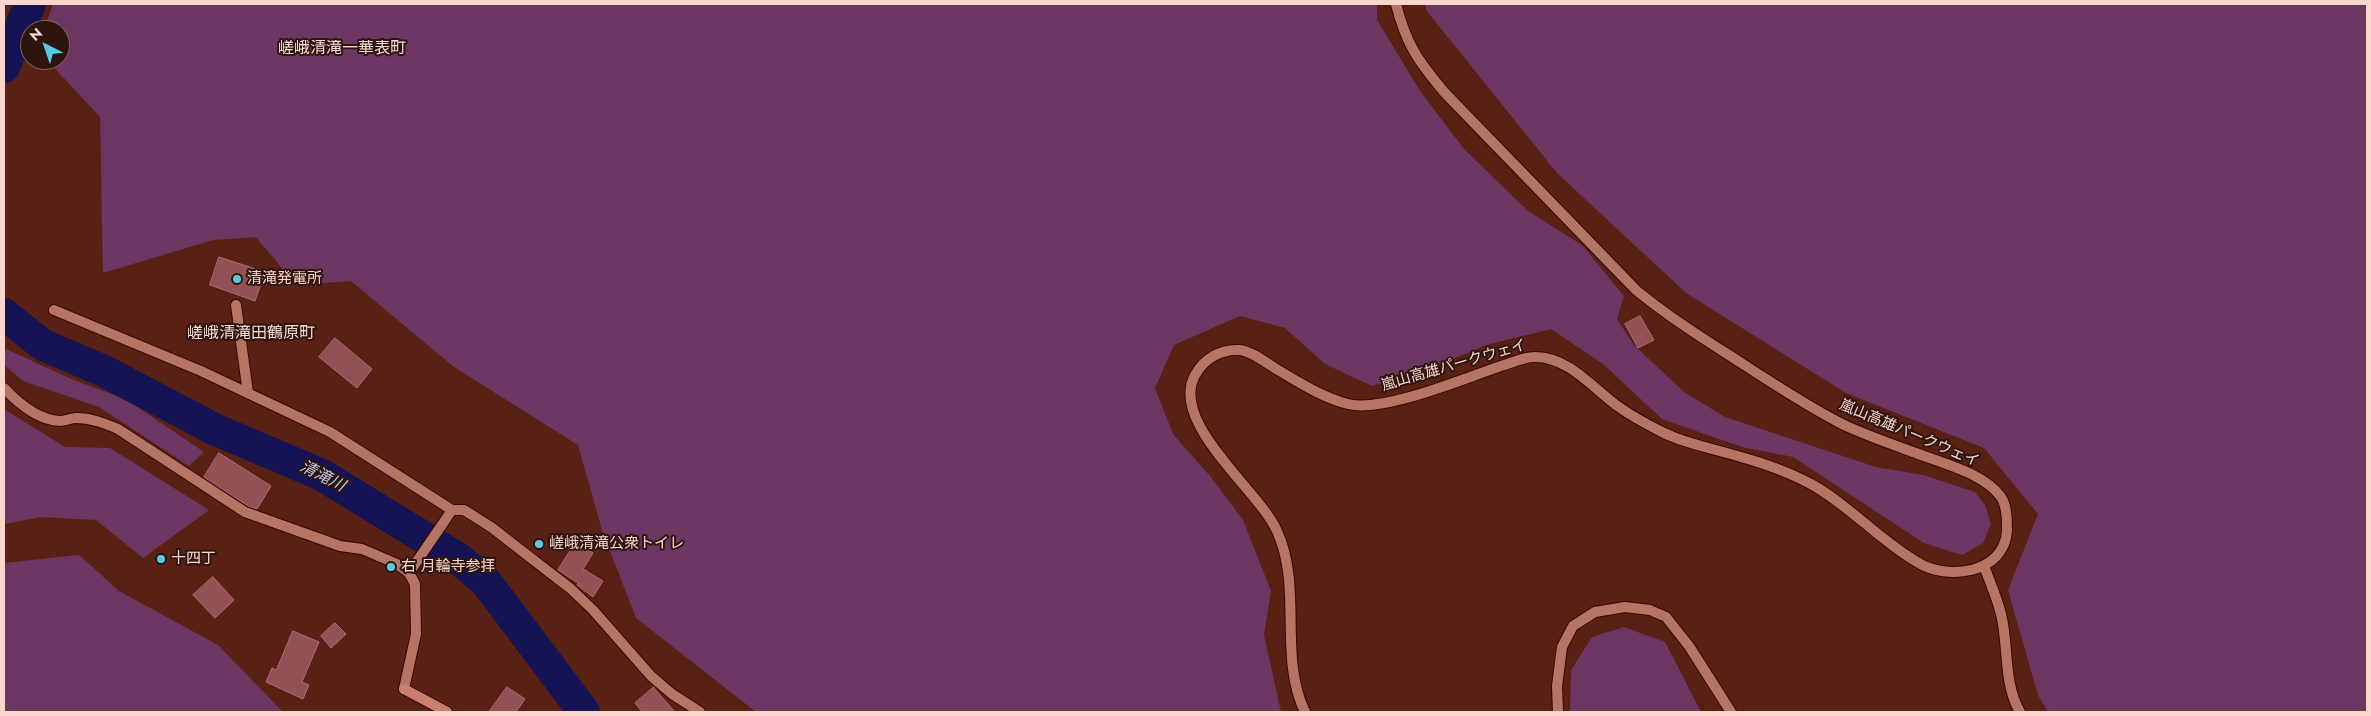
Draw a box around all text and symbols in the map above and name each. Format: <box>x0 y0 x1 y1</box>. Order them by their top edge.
north arrow <box>20 20 70 70</box>
text: N <box>25 23 47 46</box>
district label: 嵯峨清滝一華表町 <box>278 39 406 59</box>
place label: 清滝発電所 <box>247 270 322 288</box>
marker: 清滝発電所 <box>231 273 243 285</box>
district label: 嵯峨清滝田鶴原町 <box>187 324 315 344</box>
street label: 嵐山高雄パークウェイ <box>1379 337 1529 395</box>
street label: 嵐山高雄パークウェイ <box>1836 396 1982 472</box>
water label: 清滝川 <box>296 458 348 496</box>
place label: 嵯峨清滝公衆トイレ <box>549 535 684 553</box>
marker: 嵯峨清滝公衆トイレ <box>533 538 545 550</box>
place label: 十四丁 <box>171 550 216 568</box>
marker: 十四丁 <box>155 553 167 565</box>
place label: 右 月輪寺参拝 <box>401 558 495 576</box>
marker: 右 月輪寺参拝 <box>385 561 397 573</box>

